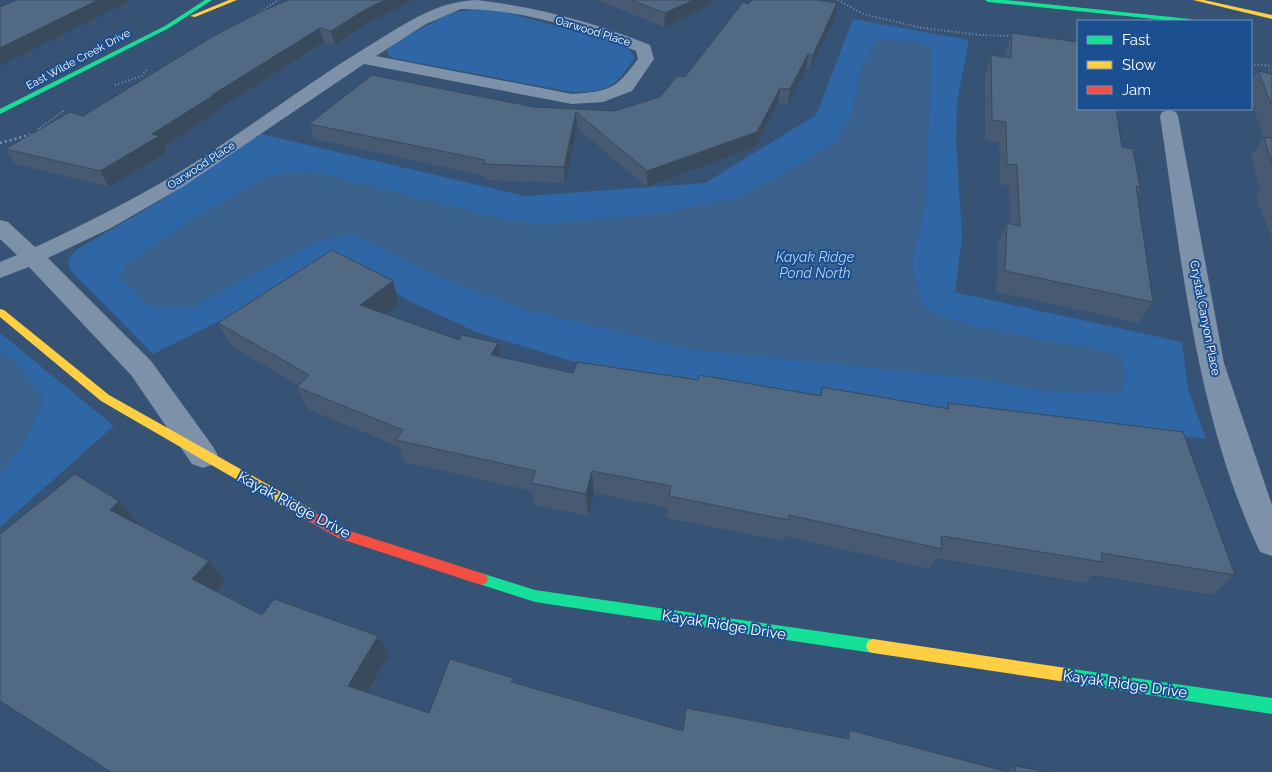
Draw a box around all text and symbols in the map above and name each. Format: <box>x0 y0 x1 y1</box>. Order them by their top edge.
street label: Oarwood Place <box>554 14 632 49</box>
legend <box>1077 20 1252 110</box>
street label: East Wilde Creek Drive <box>24 26 133 92</box>
text: Fast <box>1122 31 1150 49</box>
text: Slow <box>1122 56 1156 74</box>
text: Jam <box>1122 81 1151 99</box>
street label: Oarwood Place <box>165 138 238 192</box>
water label: Kayak Ridge Pond North <box>776 249 855 281</box>
street label: Crystal Canyon Place <box>1187 259 1223 377</box>
street label: Kayak Ridge Drive <box>234 468 354 542</box>
street label: Kayak Ridge Drive <box>661 606 788 644</box>
street label: Kayak Ridge Drive <box>1062 666 1189 702</box>

